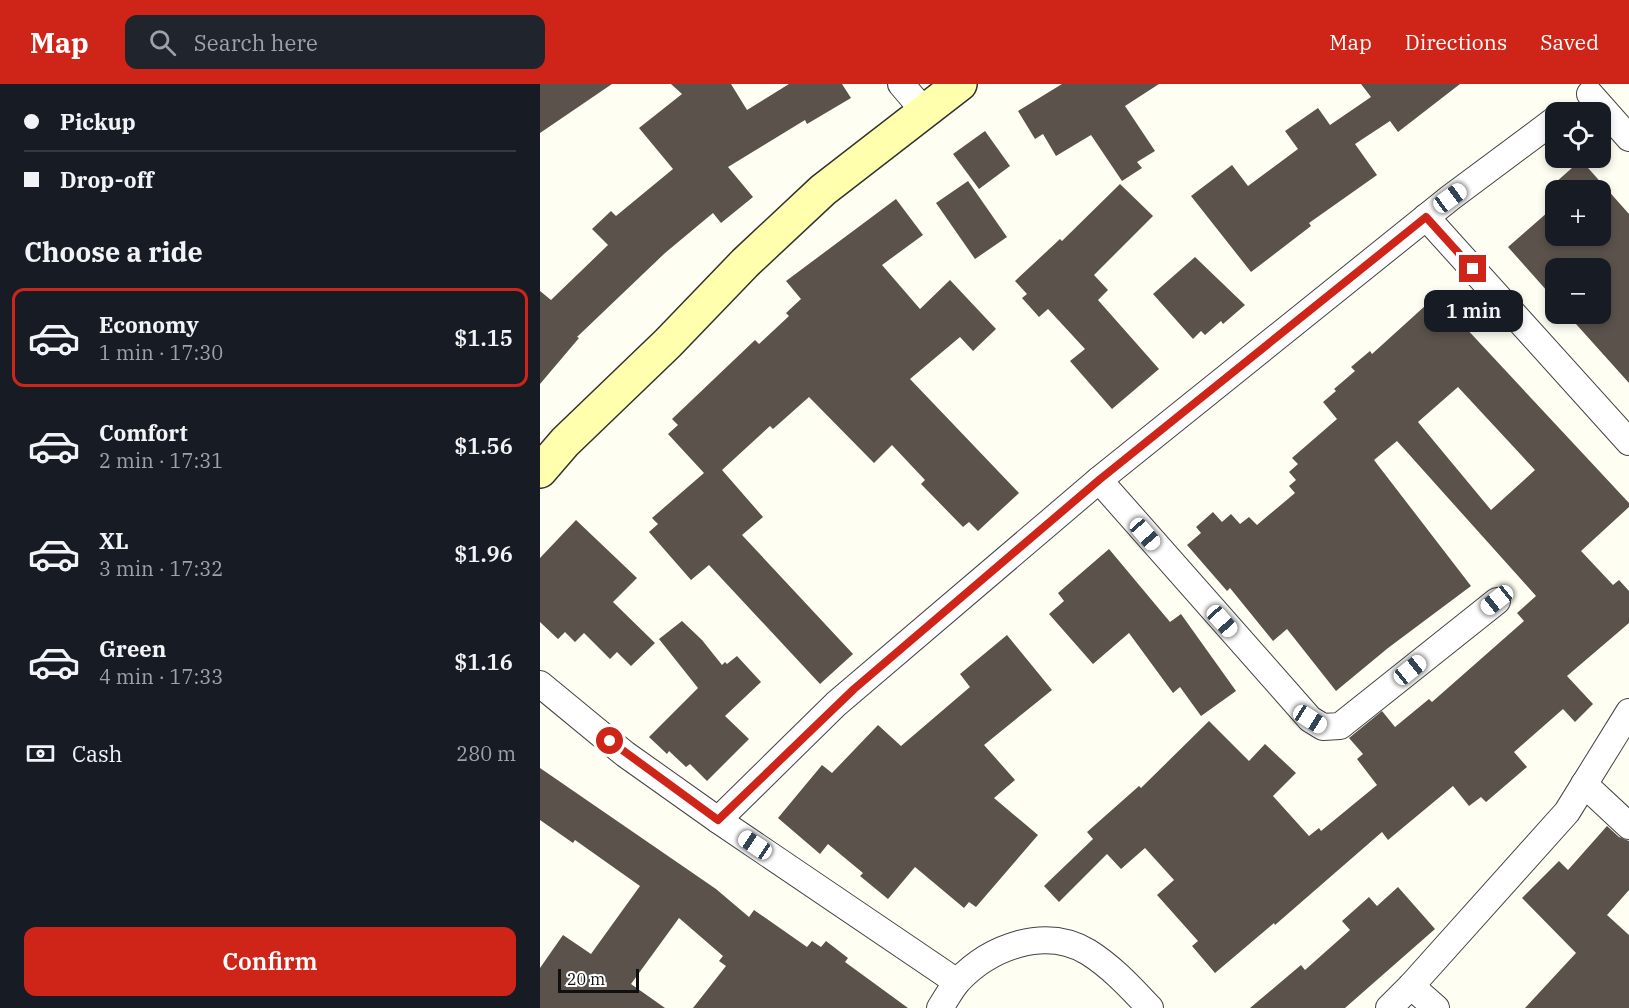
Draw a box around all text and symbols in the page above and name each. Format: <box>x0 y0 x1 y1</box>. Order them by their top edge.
search box <box>125 15 545 69</box>
text: Map <box>30 24 89 61</box>
icon: search <box>146 26 179 59</box>
text: Search here <box>194 28 318 57</box>
text: Map <box>1329 28 1372 56</box>
text: Directions <box>1405 28 1507 56</box>
text: Saved <box>1540 28 1599 56</box>
map controls <box>1545 102 1611 324</box>
button: locate <box>1545 102 1611 168</box>
text: Pickup <box>60 107 136 136</box>
text: Drop-off <box>60 165 154 194</box>
car <box>1430 180 1470 216</box>
button: + <box>1545 180 1611 246</box>
text: Choose a ride <box>24 234 203 269</box>
route end <box>1459 255 1486 282</box>
button: − <box>1545 258 1611 324</box>
callout: 1 min <box>1424 290 1522 332</box>
text: 1 min <box>1446 297 1501 324</box>
text: Economy <box>99 310 199 339</box>
icon: car <box>27 311 81 365</box>
text: $1.15 <box>454 323 513 352</box>
text: 1 min · 17:30 <box>99 339 223 366</box>
text: Comfort <box>99 418 188 447</box>
icon: car <box>27 419 81 473</box>
text: $1.56 <box>454 431 513 460</box>
text: 2 min · 17:31 <box>99 447 223 474</box>
car <box>1126 515 1164 553</box>
text: XL <box>99 526 129 555</box>
icon: car <box>27 527 81 581</box>
text: $1.96 <box>454 539 513 568</box>
text: 3 min · 17:32 <box>99 555 223 582</box>
car <box>1477 582 1517 618</box>
car <box>1203 602 1241 640</box>
text: Green <box>99 634 166 663</box>
icon: car <box>27 635 81 689</box>
text: $1.16 <box>454 647 513 676</box>
car <box>1390 652 1430 688</box>
text: 4 min · 17:33 <box>99 663 223 690</box>
car <box>1290 702 1330 736</box>
route start <box>596 727 623 754</box>
icon: cash <box>24 737 57 770</box>
text: Cash <box>72 739 123 768</box>
text: 280 m <box>456 740 516 767</box>
car <box>735 827 775 863</box>
button: Confirm <box>24 927 516 996</box>
scale bar <box>558 966 639 994</box>
text: 20 m <box>567 969 605 989</box>

